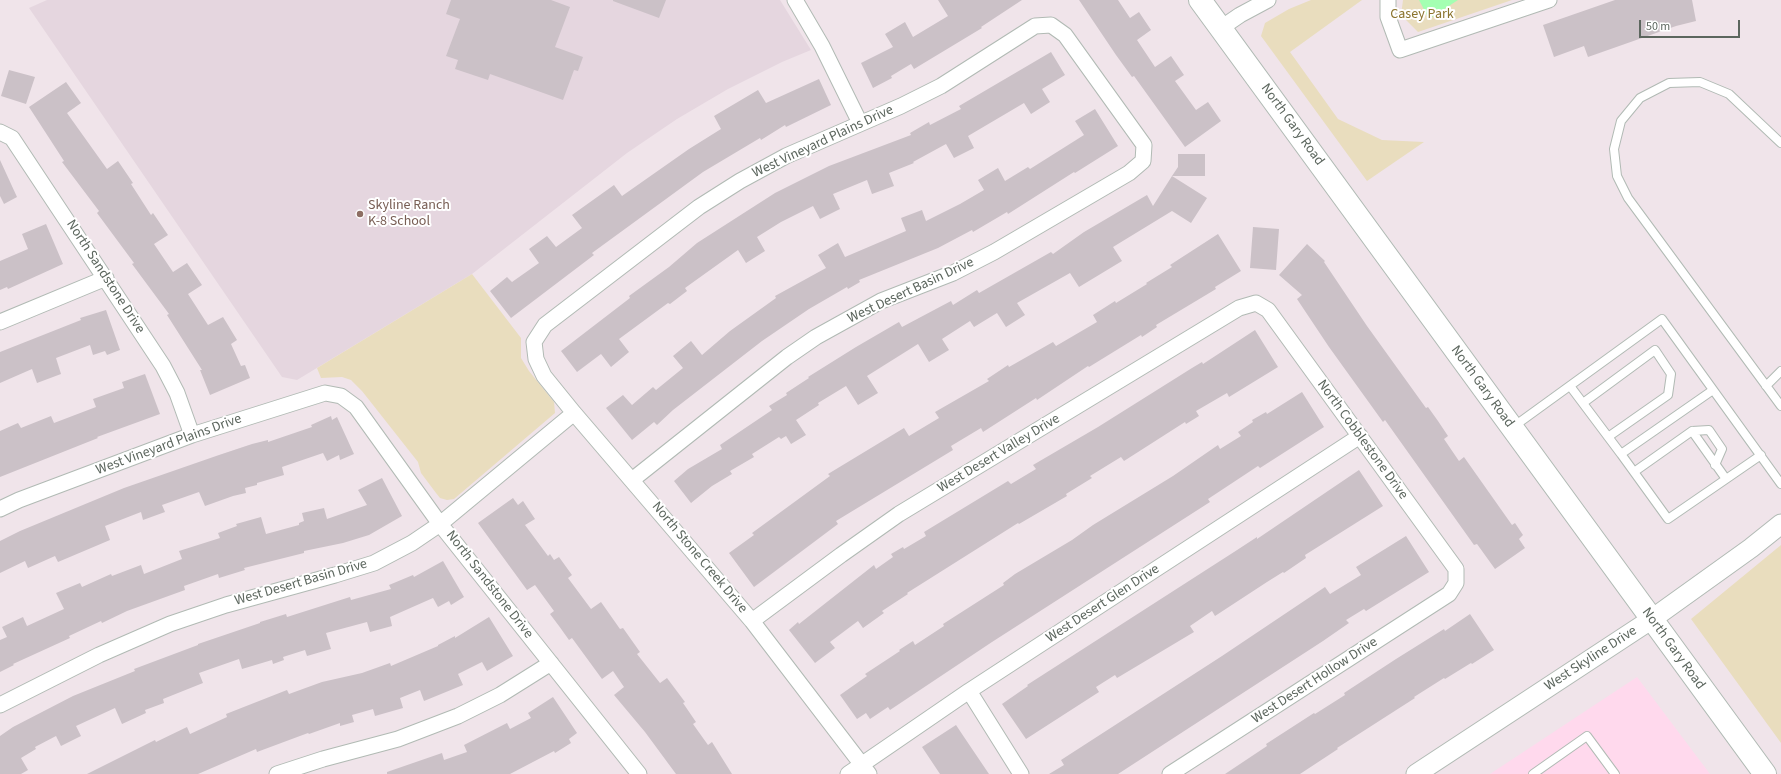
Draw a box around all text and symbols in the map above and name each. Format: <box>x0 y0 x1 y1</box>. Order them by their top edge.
park label: Casey Park <box>1390 7 1454 23</box>
scale bar <box>1641 12 1742 38</box>
text: 50 m <box>1646 18 1670 35</box>
street label: North Gary Road <box>1257 81 1327 169</box>
street label: West Vineyard Plains Drive <box>750 102 896 182</box>
place label: Skyline Ranch K-8 School <box>368 198 450 230</box>
marker: Skyline Ranch K-8 School <box>355 209 365 219</box>
street label: North Sandstone Drive <box>62 217 148 337</box>
street label: West Desert Basin Drive <box>845 254 977 328</box>
street label: North Gary Road <box>1447 343 1517 431</box>
street label: North Cobblestone Drive <box>1313 377 1411 503</box>
street label: West Vineyard Plains Drive <box>94 411 244 479</box>
street label: West Desert Valley Drive <box>935 411 1063 497</box>
street label: North Stone Creek Drive <box>648 499 750 617</box>
street label: North Sandstone Drive <box>442 528 536 642</box>
street label: West Desert Basin Drive <box>233 556 369 610</box>
street label: West Desert Glen Drive <box>1043 561 1163 647</box>
street label: North Gary Road <box>1638 605 1708 693</box>
street label: West Skyline Drive <box>1542 623 1640 695</box>
street label: West Desert Hollow Drive <box>1249 634 1381 728</box>

